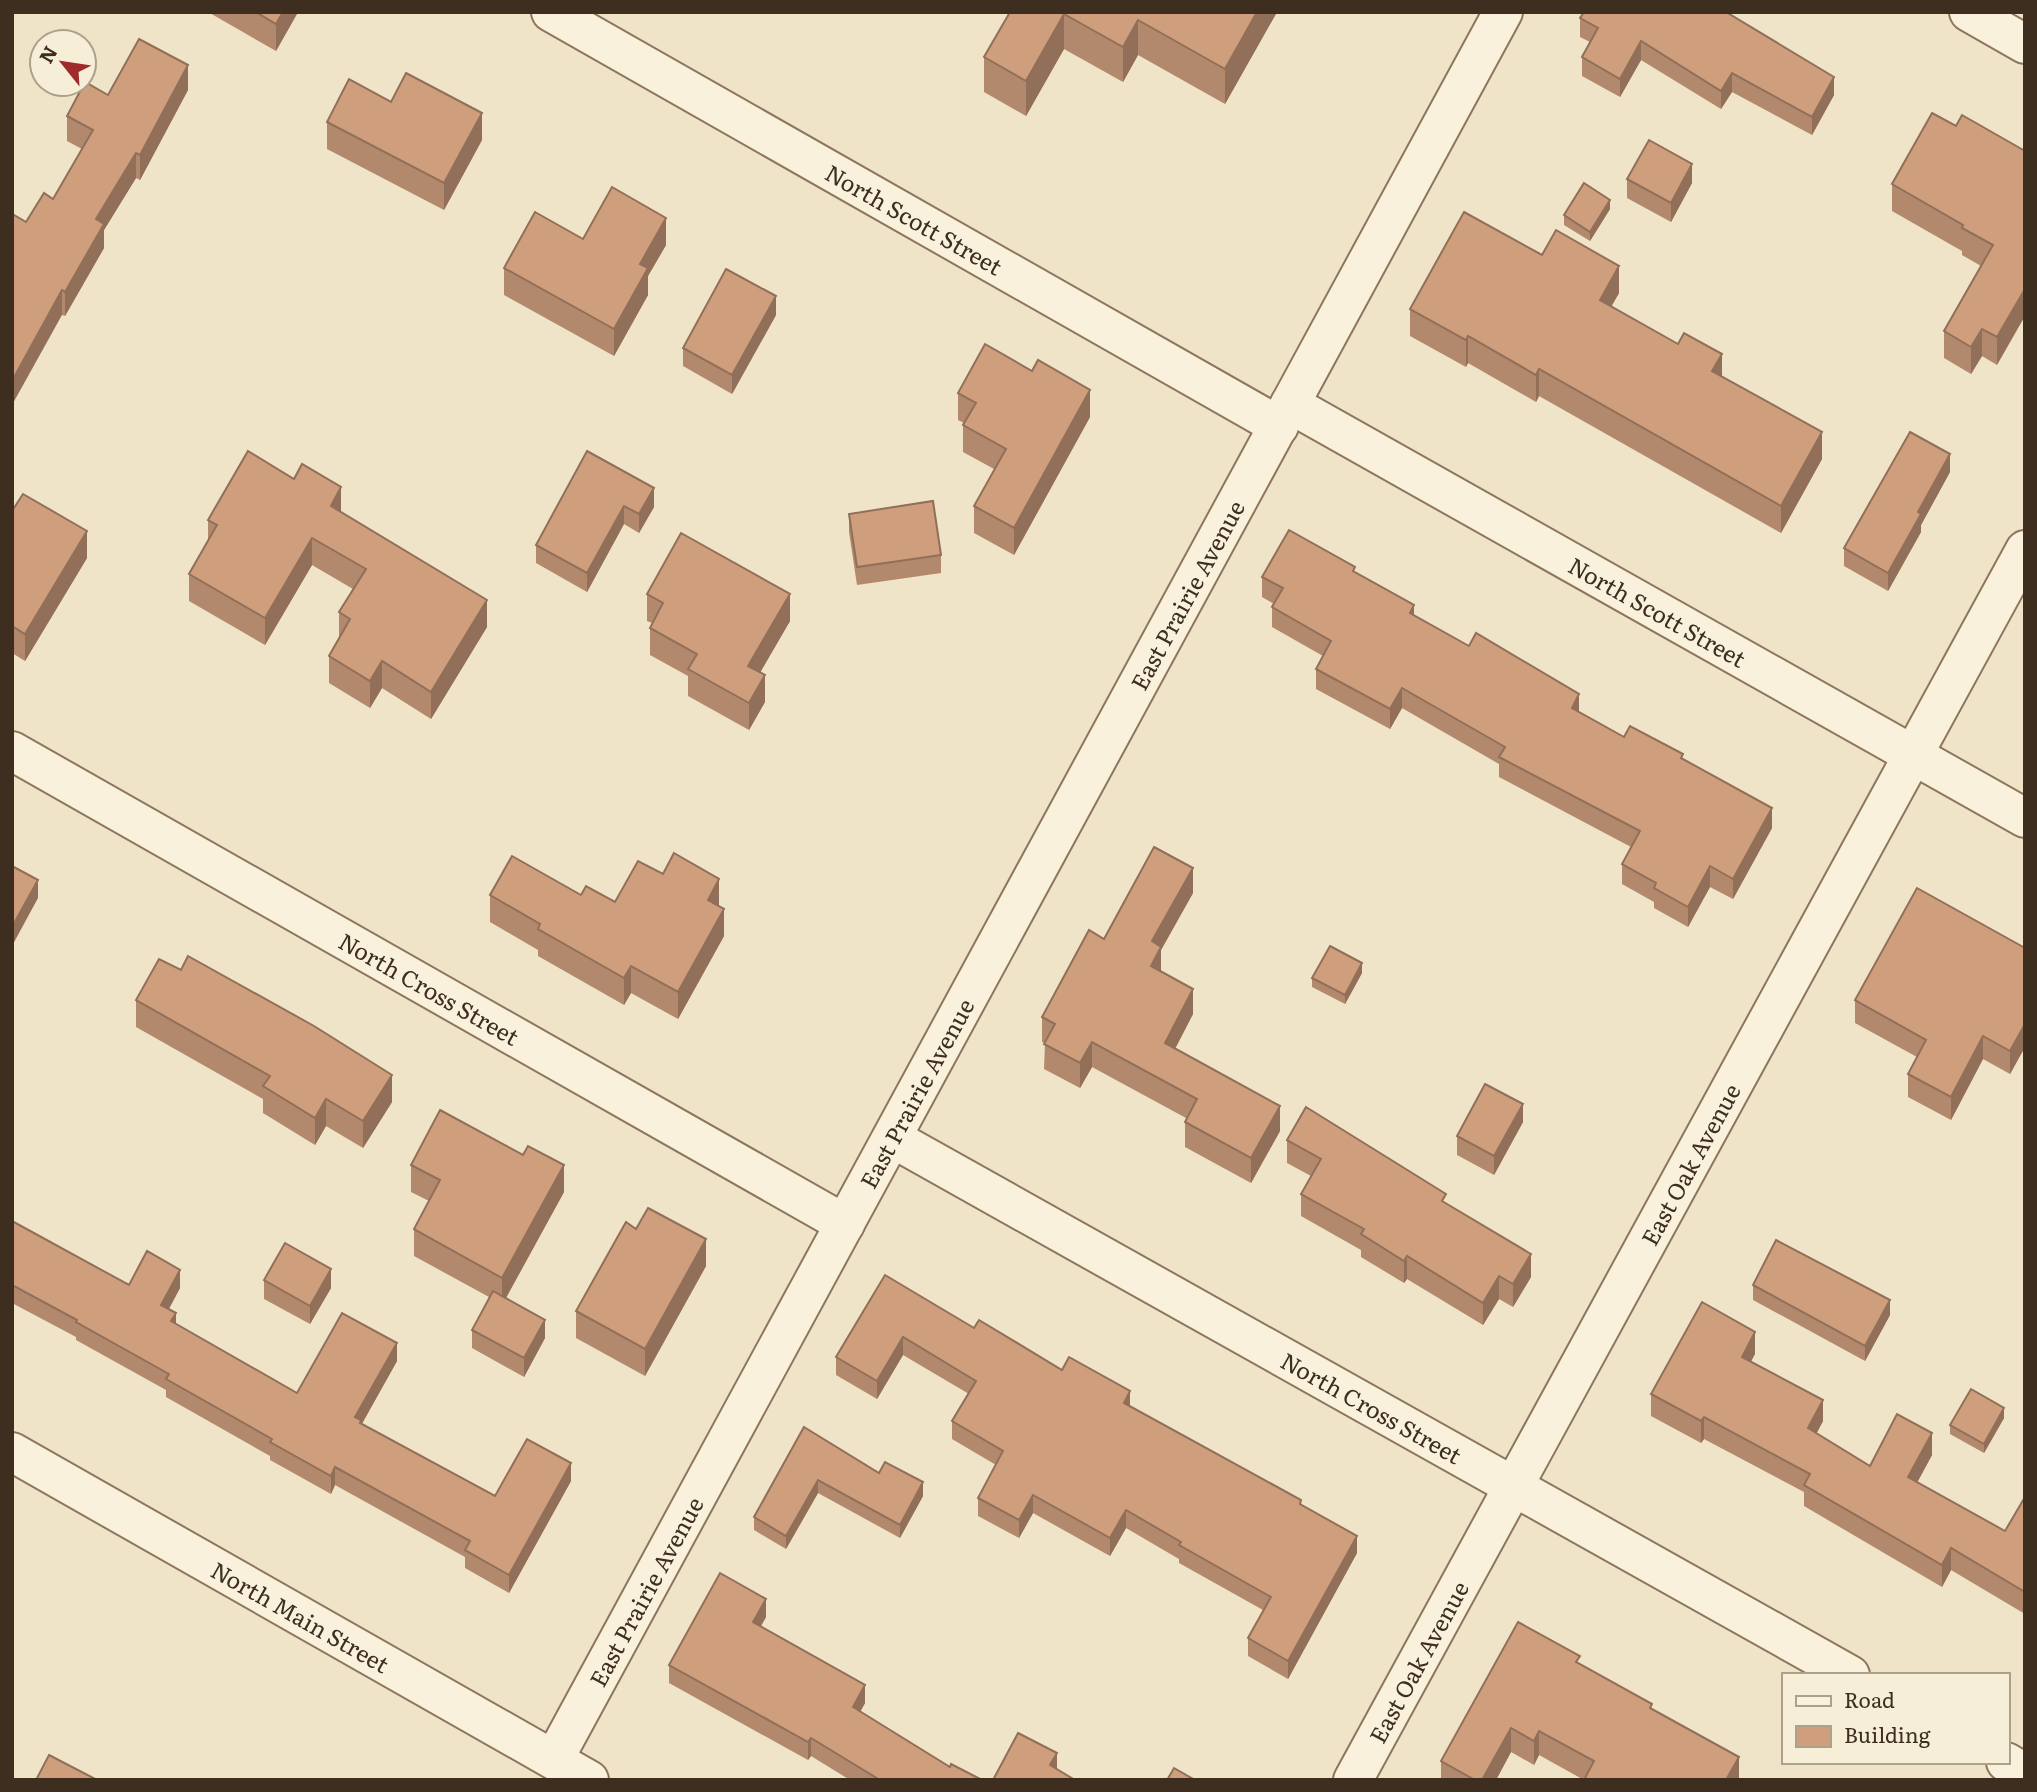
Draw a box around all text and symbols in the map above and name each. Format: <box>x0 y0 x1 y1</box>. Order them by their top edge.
north arrow <box>28 28 98 98</box>
text: N <box>31 40 64 68</box>
street label: North Scott Street <box>820 155 1010 283</box>
street label: East Prairie Avenue <box>1121 494 1252 696</box>
street label: North Scott Street <box>1563 548 1753 675</box>
street label: North Cross Street <box>333 923 526 1053</box>
street label: East Prairie Avenue <box>850 992 981 1194</box>
street label: East Oak Avenue <box>1631 1077 1748 1251</box>
street label: North Cross Street <box>1275 1343 1469 1472</box>
street label: East Prairie Avenue <box>580 1490 711 1692</box>
street label: North Main Street <box>205 1552 396 1681</box>
street label: East Oak Avenue <box>1360 1574 1476 1749</box>
legend <box>1782 1673 2009 1764</box>
text: Road <box>1844 1683 1895 1714</box>
text: Building <box>1844 1718 1931 1749</box>

